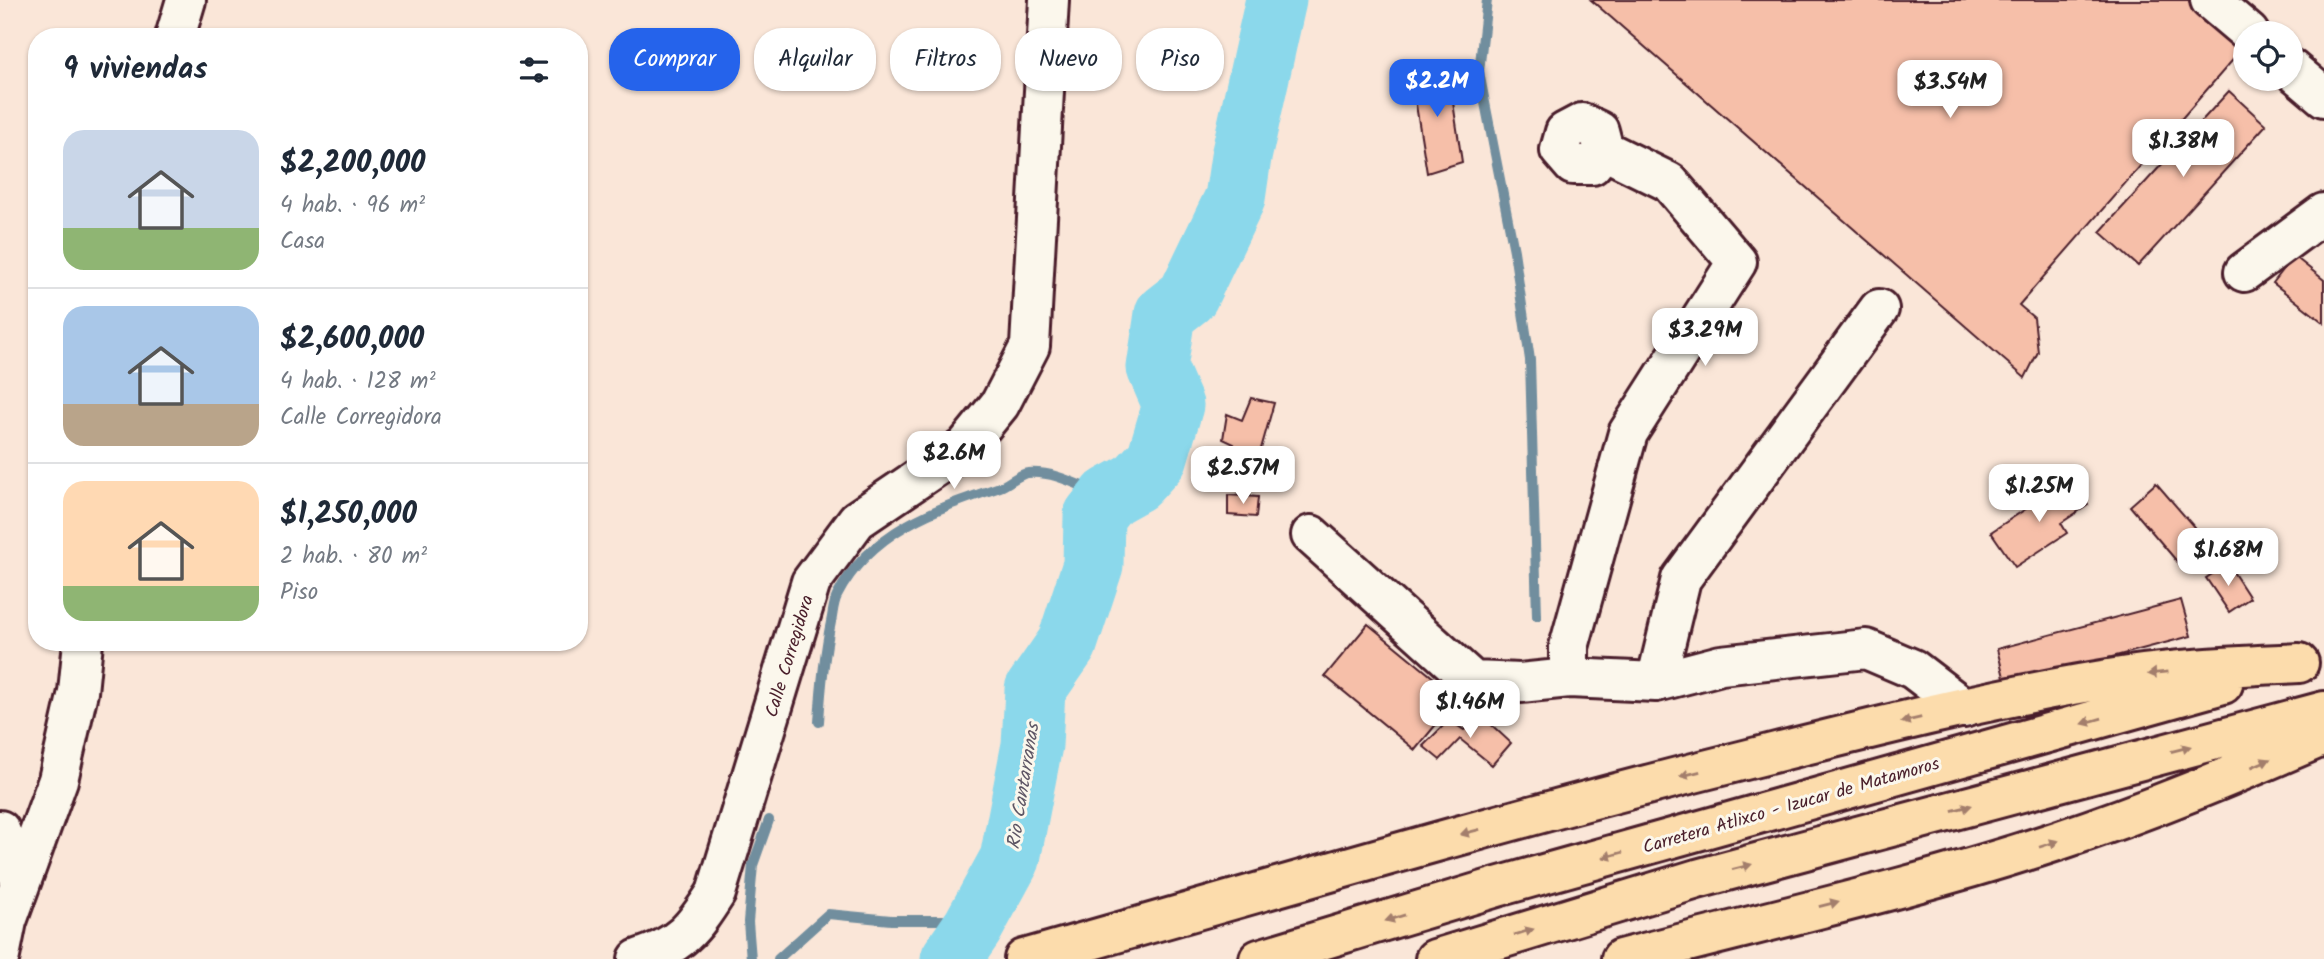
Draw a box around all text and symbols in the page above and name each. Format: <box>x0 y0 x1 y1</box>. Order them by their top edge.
map controls <box>2233 21 2303 91</box>
button: locate <box>2233 21 2303 91</box>
chip: Comprar <box>609 28 740 91</box>
chip: Alquilar <box>754 28 876 91</box>
chip: Filtros <box>890 28 1001 91</box>
chip: Nuevo <box>1015 28 1122 91</box>
chip: Piso <box>1136 28 1224 91</box>
text: 9 viviendas <box>63 46 207 94</box>
icon: filters <box>515 51 553 89</box>
pin: $2.2M <box>1388 60 1486 119</box>
pin: $3.54M <box>1893 60 2007 120</box>
text: $2.2M <box>1405 64 1469 100</box>
text: $3.54M <box>1913 65 1987 101</box>
pin: $1.38M <box>2126 120 2240 179</box>
text: $1.38M <box>2148 124 2218 160</box>
text: $2,200,000 <box>280 140 425 188</box>
icon: home <box>119 158 203 242</box>
text: 4 hab. · 96 m² <box>280 188 425 224</box>
text: Casa <box>280 224 325 260</box>
pin: $3.29M <box>1648 308 1762 368</box>
text: $3.29M <box>1668 313 1742 349</box>
text: $2,600,000 <box>280 316 424 364</box>
icon: home <box>119 334 203 418</box>
text: 4 hab. · 128 m² <box>280 364 435 400</box>
text: Calle Corregidora <box>280 400 442 436</box>
pin: $2.6M <box>905 432 1003 491</box>
text: $2.6M <box>923 436 985 472</box>
pin: $2.57M <box>1186 447 1300 506</box>
text: $2.57M <box>1207 451 1279 487</box>
pin: $1.25M <box>1982 464 2096 524</box>
text: $1.25M <box>2005 469 2073 505</box>
text: $1,250,000 <box>280 491 417 539</box>
icon: home <box>119 509 203 593</box>
pin: $1.68M <box>2171 528 2285 588</box>
text: $1.68M <box>2193 533 2263 569</box>
text: 2 hab. · 80 m² <box>280 539 427 575</box>
text: Piso <box>280 575 318 611</box>
street label: Calle Corregidora <box>758 592 823 721</box>
one-way arrow <box>2147 668 2169 679</box>
pin: $1.46M <box>1413 680 1527 740</box>
text: $1.46M <box>1436 685 1504 721</box>
one-way arrow <box>1900 715 1922 726</box>
one-way arrow <box>2081 716 2103 727</box>
water label: Rio Cantarranas <box>999 719 1049 851</box>
one-way arrow <box>2171 743 2193 754</box>
street label: Carretera Atlixco - Izucar de Matamoros <box>1640 750 1944 863</box>
one-way arrow <box>2251 757 2272 768</box>
one-way arrow <box>1678 769 1700 780</box>
one-way arrow <box>1951 802 1973 813</box>
one-way arrow <box>1459 828 1480 838</box>
one-way arrow <box>2038 838 2059 848</box>
one-way arrow <box>1603 850 1624 860</box>
one-way arrow <box>1732 861 1753 871</box>
one-way arrow <box>1819 899 1840 909</box>
one-way arrow <box>1384 914 1405 924</box>
one-way arrow <box>1514 926 1535 936</box>

